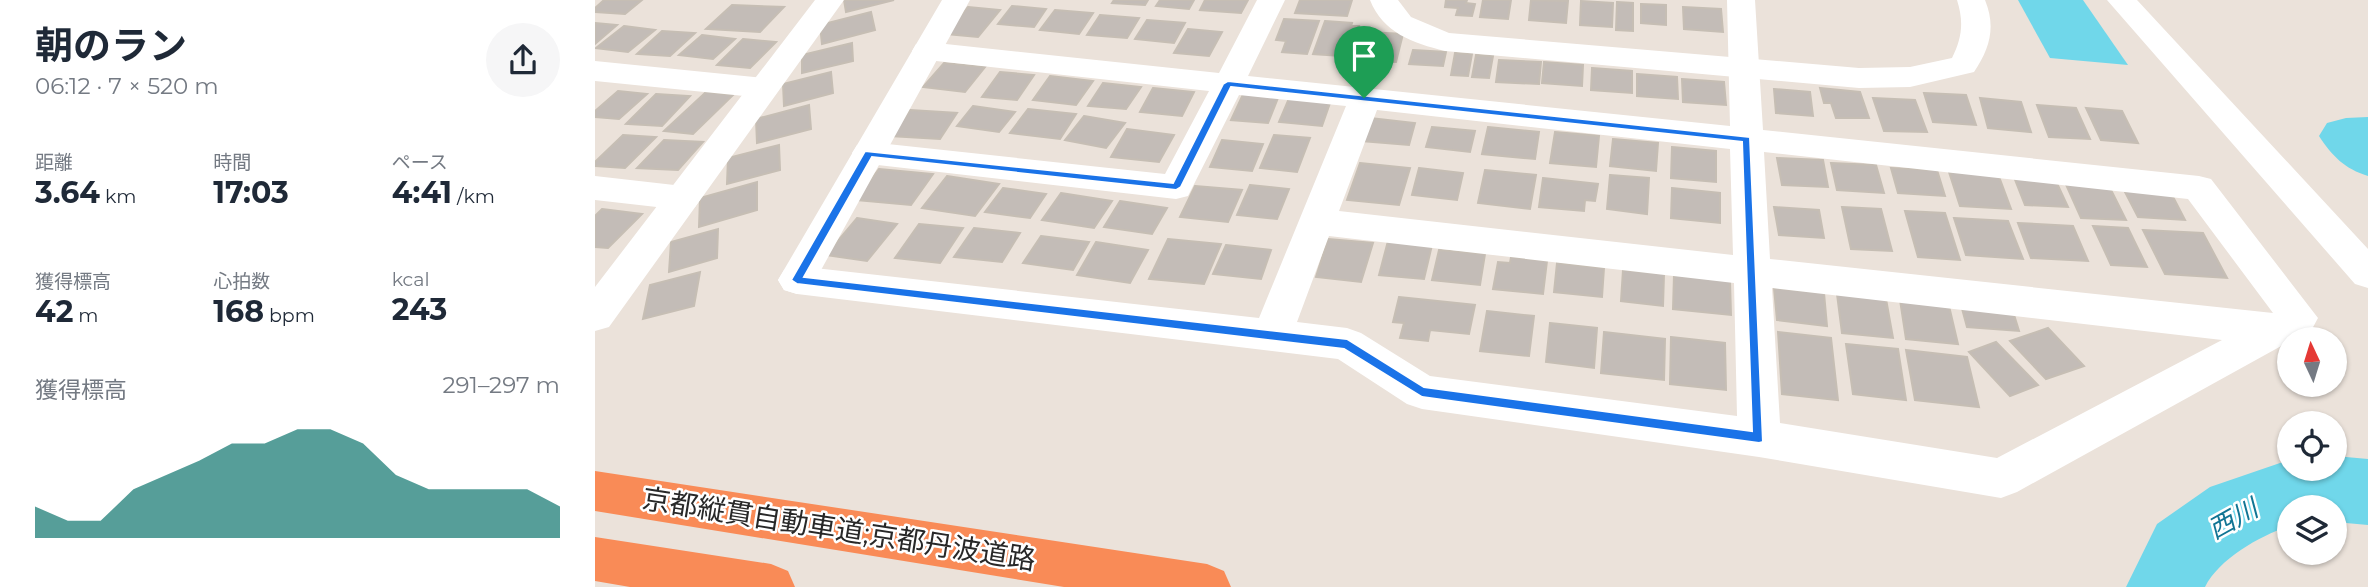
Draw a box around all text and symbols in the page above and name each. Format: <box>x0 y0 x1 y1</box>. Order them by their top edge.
text: 朝のラン <box>35 22 187 69</box>
button: share <box>486 23 560 97</box>
pin <box>1334 26 1394 98</box>
icon: arrive <box>1345 37 1383 75</box>
text: 06:12 · 7 × 520 m <box>35 72 219 100</box>
text: 距離 <box>35 151 73 174</box>
text: 時間 <box>213 151 251 174</box>
text: ペース <box>392 151 448 174</box>
text: 3.64 <box>35 174 100 211</box>
text: 17:03 <box>213 174 289 211</box>
text: 4:41 <box>392 174 452 211</box>
text: km <box>100 185 136 208</box>
text: /km <box>452 185 495 208</box>
text: kcal <box>392 268 430 291</box>
text: 獲得標高 <box>35 270 111 293</box>
text: 心拍数 <box>213 270 270 293</box>
text: 243 <box>392 291 447 328</box>
text: 42 <box>35 293 73 330</box>
text: 168 <box>213 293 264 330</box>
text: m <box>73 304 99 327</box>
text: bpm <box>264 304 315 327</box>
north arrow <box>2277 327 2347 397</box>
map controls <box>2277 327 2347 565</box>
text: 291–297 m <box>443 371 560 399</box>
text: 獲得標高 <box>35 376 127 404</box>
button: locate <box>2277 411 2347 481</box>
street label: 京都縦貫自動車道;京都丹波道路 <box>640 481 1038 577</box>
water label: 西川 <box>2202 491 2266 546</box>
button: layers <box>2277 495 2347 565</box>

